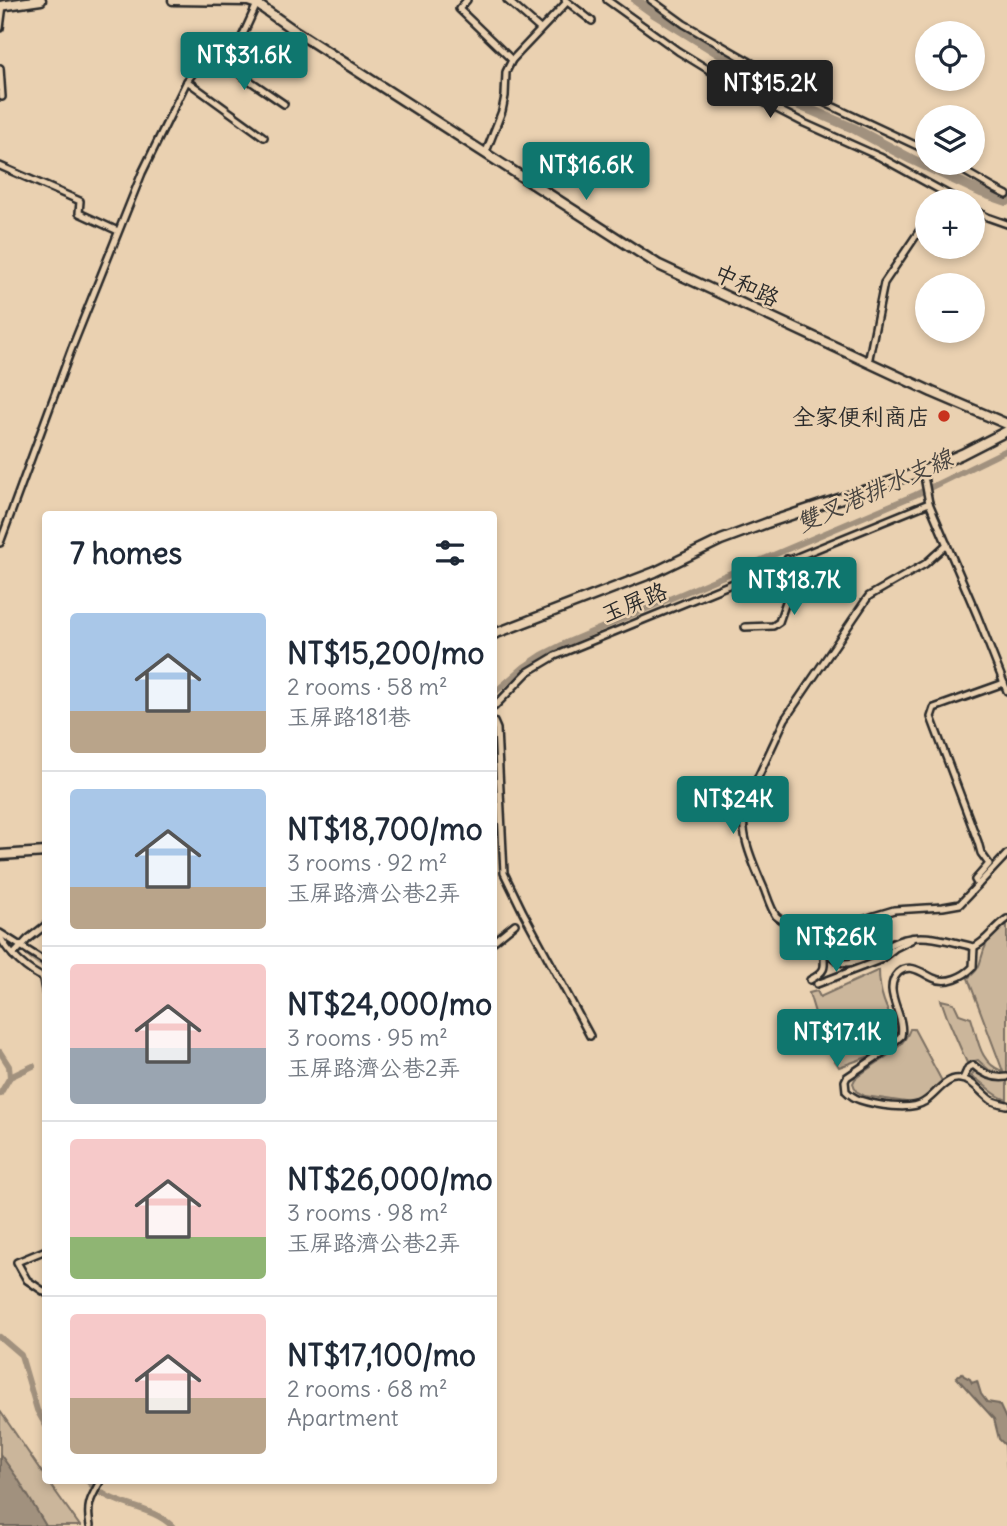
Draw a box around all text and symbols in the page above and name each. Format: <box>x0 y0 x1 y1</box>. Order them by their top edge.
map controls <box>915 21 985 343</box>
button: locate <box>915 21 985 91</box>
pin: NT$31.6K <box>172 32 316 92</box>
text: NT$31.6K <box>197 40 291 69</box>
pin: NT$15.2K <box>698 60 842 120</box>
text: NT$15.2K <box>723 68 817 97</box>
button: layers <box>915 105 985 175</box>
pin: NT$16.6K <box>514 142 658 202</box>
text: NT$16.6K <box>539 150 633 179</box>
button: + <box>915 189 985 259</box>
street label: 中和路 <box>710 257 784 313</box>
button: − <box>915 273 985 343</box>
place label: 全家便利商店 <box>792 402 930 431</box>
marker: 全家便利商店 <box>936 408 952 424</box>
water label: 雙叉港排水支線 <box>791 441 959 538</box>
text: 7 homes <box>70 534 182 572</box>
icon: filters <box>431 534 469 572</box>
pin: NT$18.7K <box>722 558 866 617</box>
text: NT$18.7K <box>748 565 840 594</box>
street label: 玉屏路 <box>597 576 671 628</box>
text: NT$15,200/mo <box>287 634 484 672</box>
icon: home <box>126 641 210 725</box>
text: 2 rooms · 58 m² <box>287 672 448 701</box>
text: 玉屏路181巷 <box>287 702 411 731</box>
pin: NT$24K <box>676 776 790 836</box>
text: NT$24K <box>693 784 773 813</box>
text: NT$18,700/mo <box>287 810 483 848</box>
icon: home <box>126 817 210 901</box>
text: 3 rooms · 92 m² <box>287 848 447 877</box>
text: 玉屏路濟公巷2弄 <box>287 878 461 907</box>
pin: NT$26K <box>779 914 893 974</box>
text: NT$26K <box>796 922 876 951</box>
text: NT$24,000/mo <box>287 985 492 1023</box>
icon: home <box>126 992 210 1076</box>
pin: NT$17.1K <box>765 1010 909 1069</box>
text: NT$17.1K <box>793 1017 881 1046</box>
text: 3 rooms · 95 m² <box>287 1023 448 1052</box>
text: 玉屏路濟公巷2弄 <box>287 1053 461 1082</box>
text: NT$26,000/mo <box>287 1160 493 1198</box>
icon: home <box>126 1167 210 1251</box>
text: 3 rooms · 98 m² <box>287 1198 448 1227</box>
text: 玉屏路濟公巷2弄 <box>287 1228 461 1257</box>
text: NT$17,100/mo <box>287 1336 476 1374</box>
icon: home <box>126 1342 210 1426</box>
text: 2 rooms · 68 m² <box>287 1374 448 1403</box>
text: Apartment <box>287 1403 399 1432</box>

